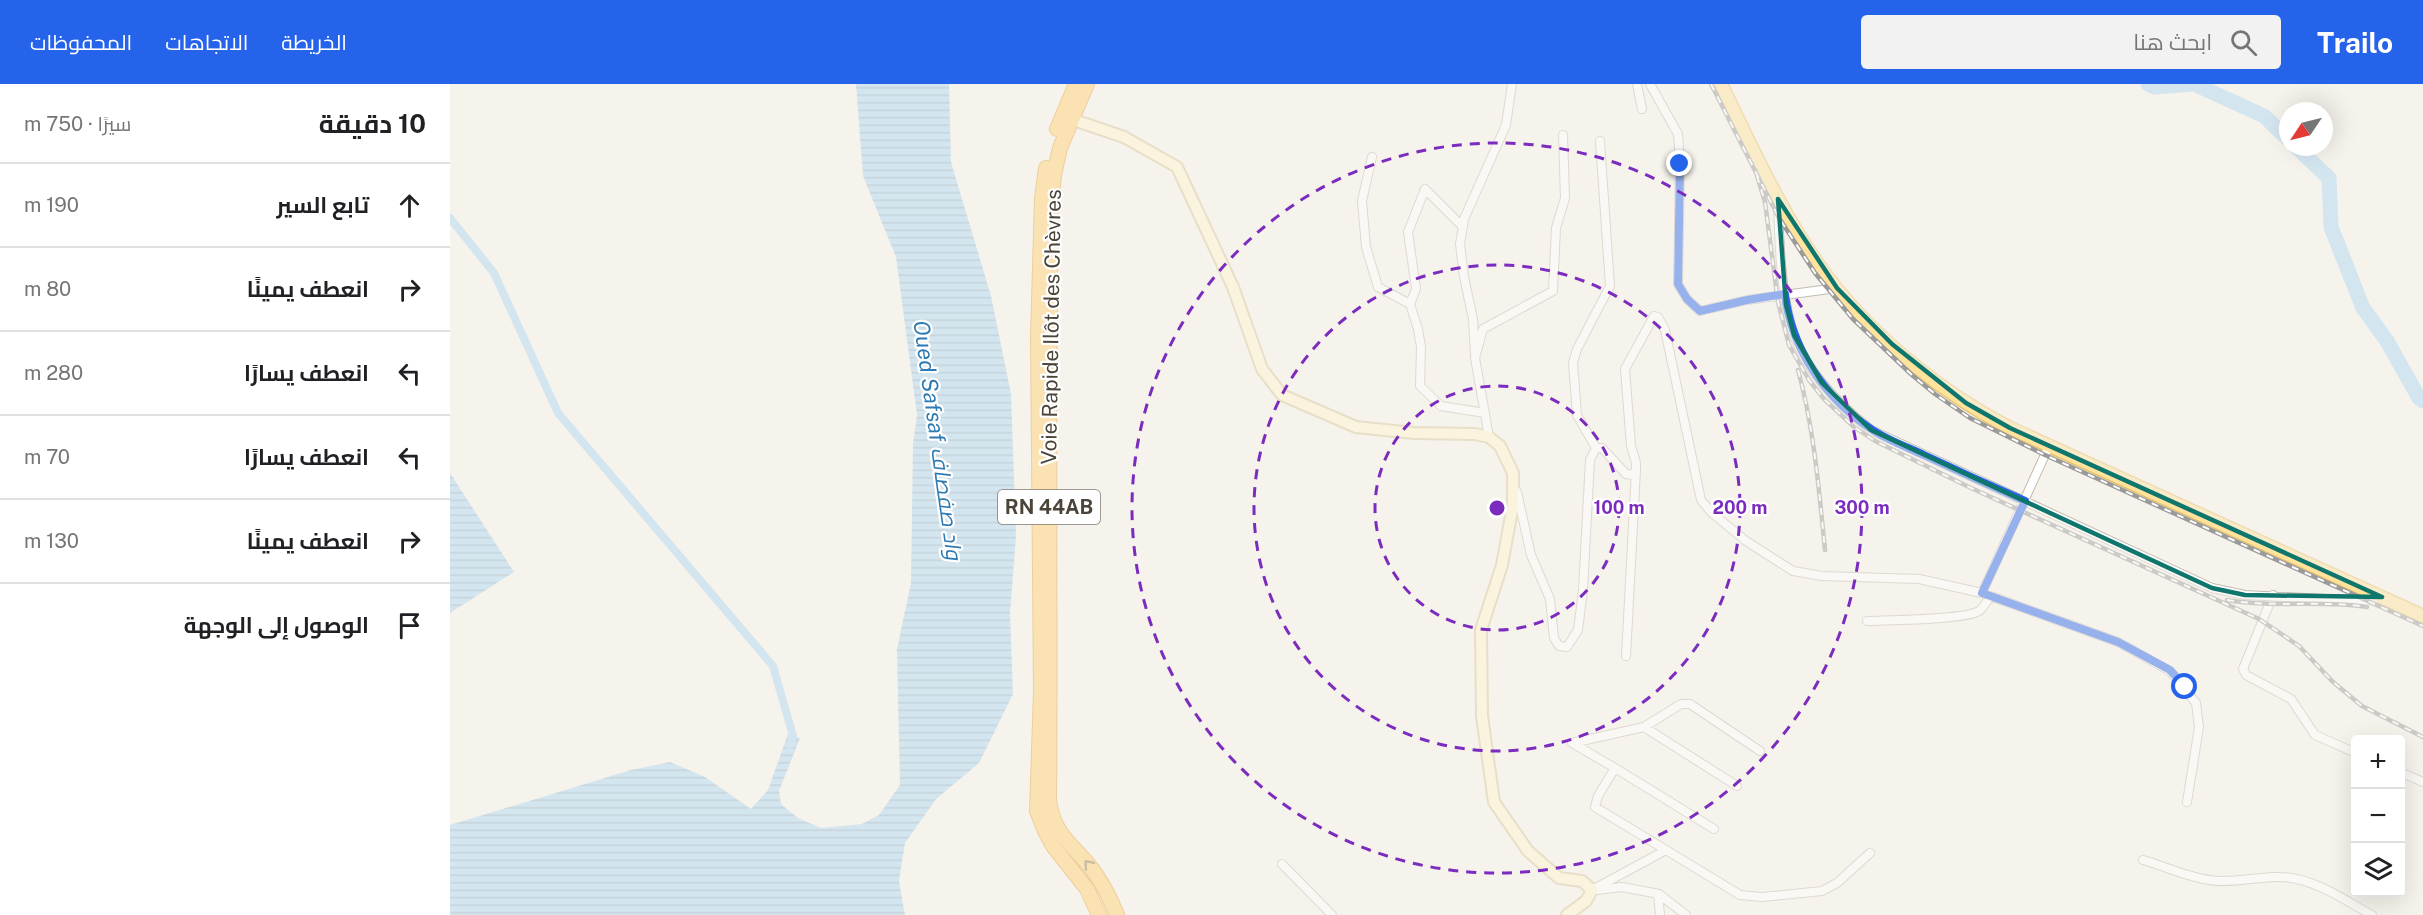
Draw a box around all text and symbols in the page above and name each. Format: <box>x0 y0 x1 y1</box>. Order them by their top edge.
search box <box>1861 15 2281 69</box>
icon: search <box>2227 26 2260 59</box>
text: Trailo <box>2317 26 2393 59</box>
text: ابحث هنا <box>2133 29 2212 55</box>
text: المحفوظات <box>30 30 132 55</box>
text: الاتجاهات <box>165 30 248 55</box>
text: الخريطة <box>281 30 347 55</box>
north arrow <box>2279 102 2333 156</box>
text: 10 دقيقة <box>319 108 426 139</box>
text: سيرًا · 750 m <box>24 112 131 136</box>
route end <box>1666 150 1692 176</box>
icon: ahead <box>393 189 426 222</box>
street label: Voie Rapide Ilôt des Chèvres <box>1036 189 1066 465</box>
text: تابع السير <box>277 192 369 218</box>
text: 190 m <box>24 193 79 217</box>
icon: right <box>393 273 426 306</box>
text: انعطف يمينًا <box>247 276 369 302</box>
text: 80 m <box>24 277 71 301</box>
water label: Oued Safsaf واد صفصاف <box>908 319 968 563</box>
icon: left <box>393 357 426 390</box>
text: انعطف يسارًا <box>244 360 369 386</box>
text: 280 m <box>24 361 83 385</box>
icon: left <box>393 441 426 474</box>
text: انعطف يسارًا <box>244 444 369 470</box>
text: 70 m <box>24 445 70 469</box>
road number: RN 44AB <box>998 490 1100 524</box>
text: 100 m <box>1593 497 1645 518</box>
text: 200 m <box>1713 497 1767 518</box>
text: 300 m <box>1834 497 1890 518</box>
centre of rings <box>1487 498 1507 518</box>
icon: right <box>393 525 426 558</box>
text: انعطف يمينًا <box>247 528 369 554</box>
text: 130 m <box>24 529 79 553</box>
icon: arrive <box>393 609 426 642</box>
text: الوصول إلى الوجهة <box>184 612 369 638</box>
route start <box>2171 673 2197 699</box>
map controls <box>2351 735 2405 897</box>
button: + <box>2351 735 2405 789</box>
button: − <box>2351 789 2405 843</box>
button: layers <box>2351 843 2405 897</box>
one-way arrow <box>1084 860 1095 871</box>

